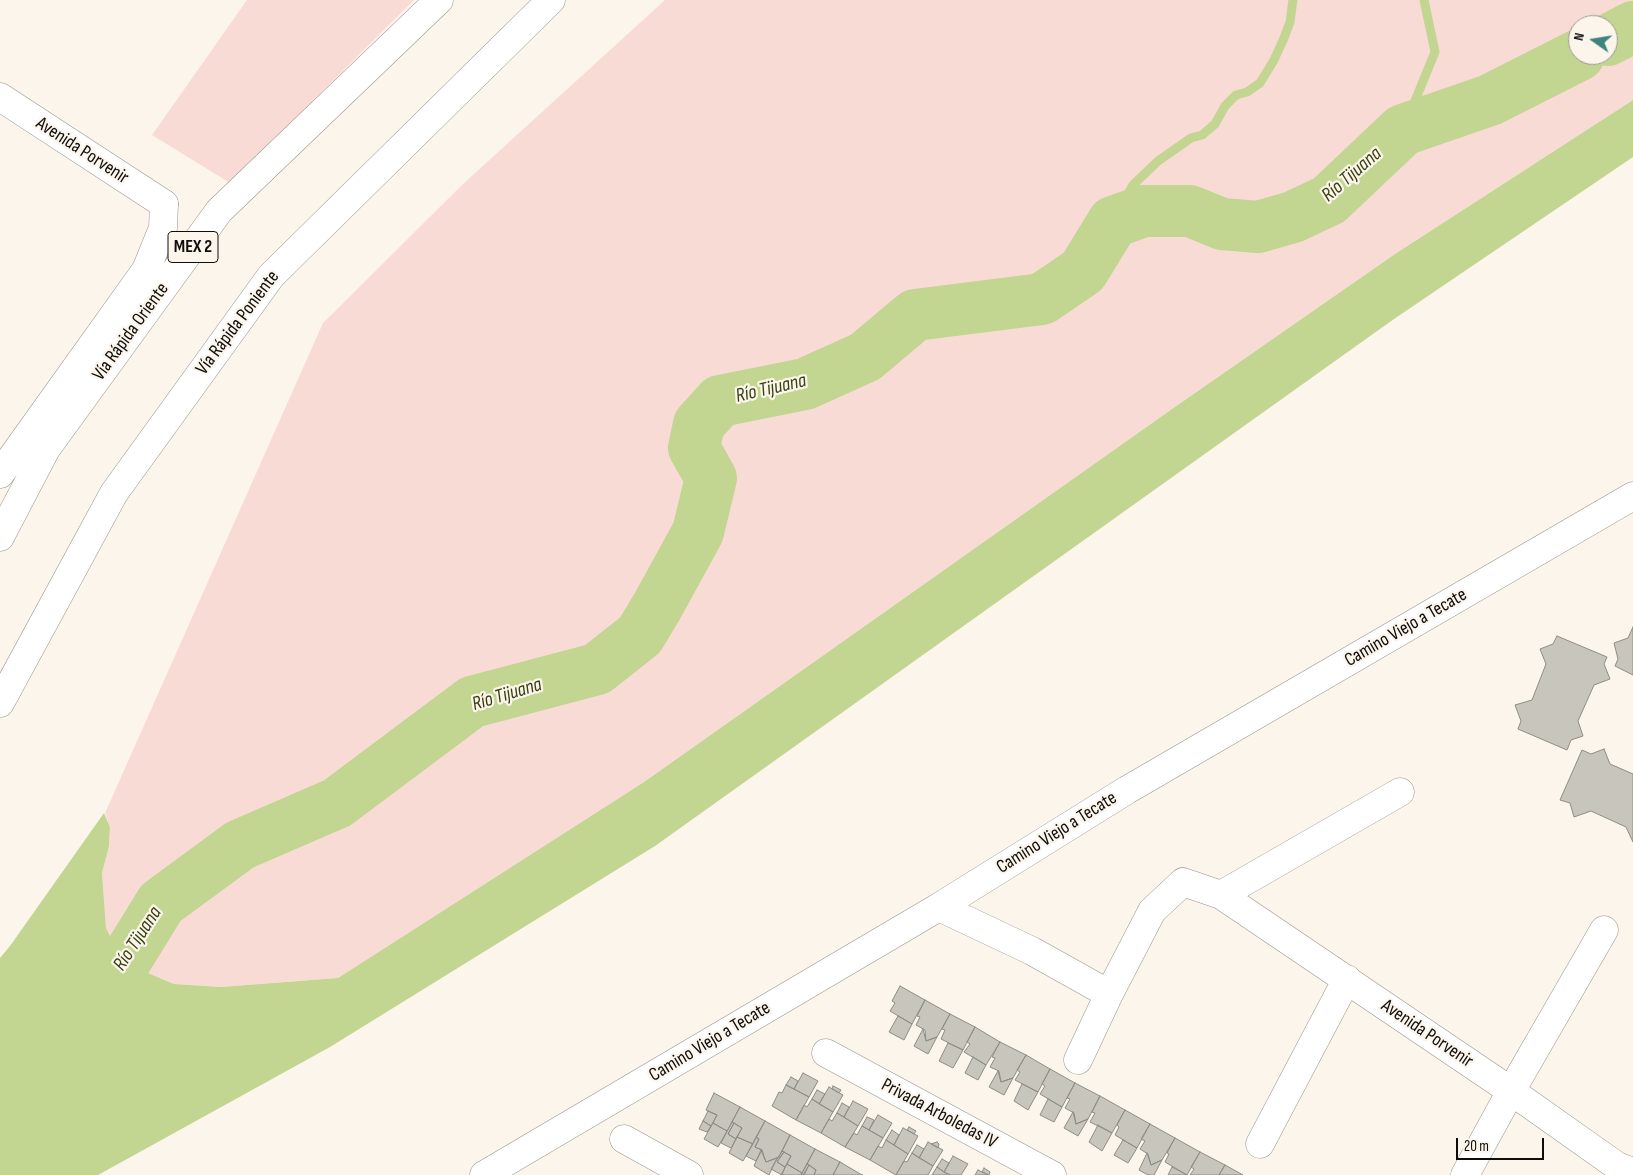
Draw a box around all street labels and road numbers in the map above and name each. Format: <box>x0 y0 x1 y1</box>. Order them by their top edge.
street label: Avenida Porvenir <box>31 113 133 189</box>
road number: MEX 2 <box>168 232 218 262</box>
street label: Vía Rápida Poniente <box>191 266 285 380</box>
street label: Vía Rápida Oriente <box>88 279 174 385</box>
street label: Camino Viejo a Tecate <box>1341 584 1471 672</box>
street label: Camino Viejo a Tecate <box>993 787 1121 879</box>
street label: Avenida Porvenir <box>1377 995 1477 1073</box>
street label: Camino Viejo a Tecate <box>645 997 775 1087</box>
street label: Privada Arboledas IV <box>877 1074 1001 1154</box>

